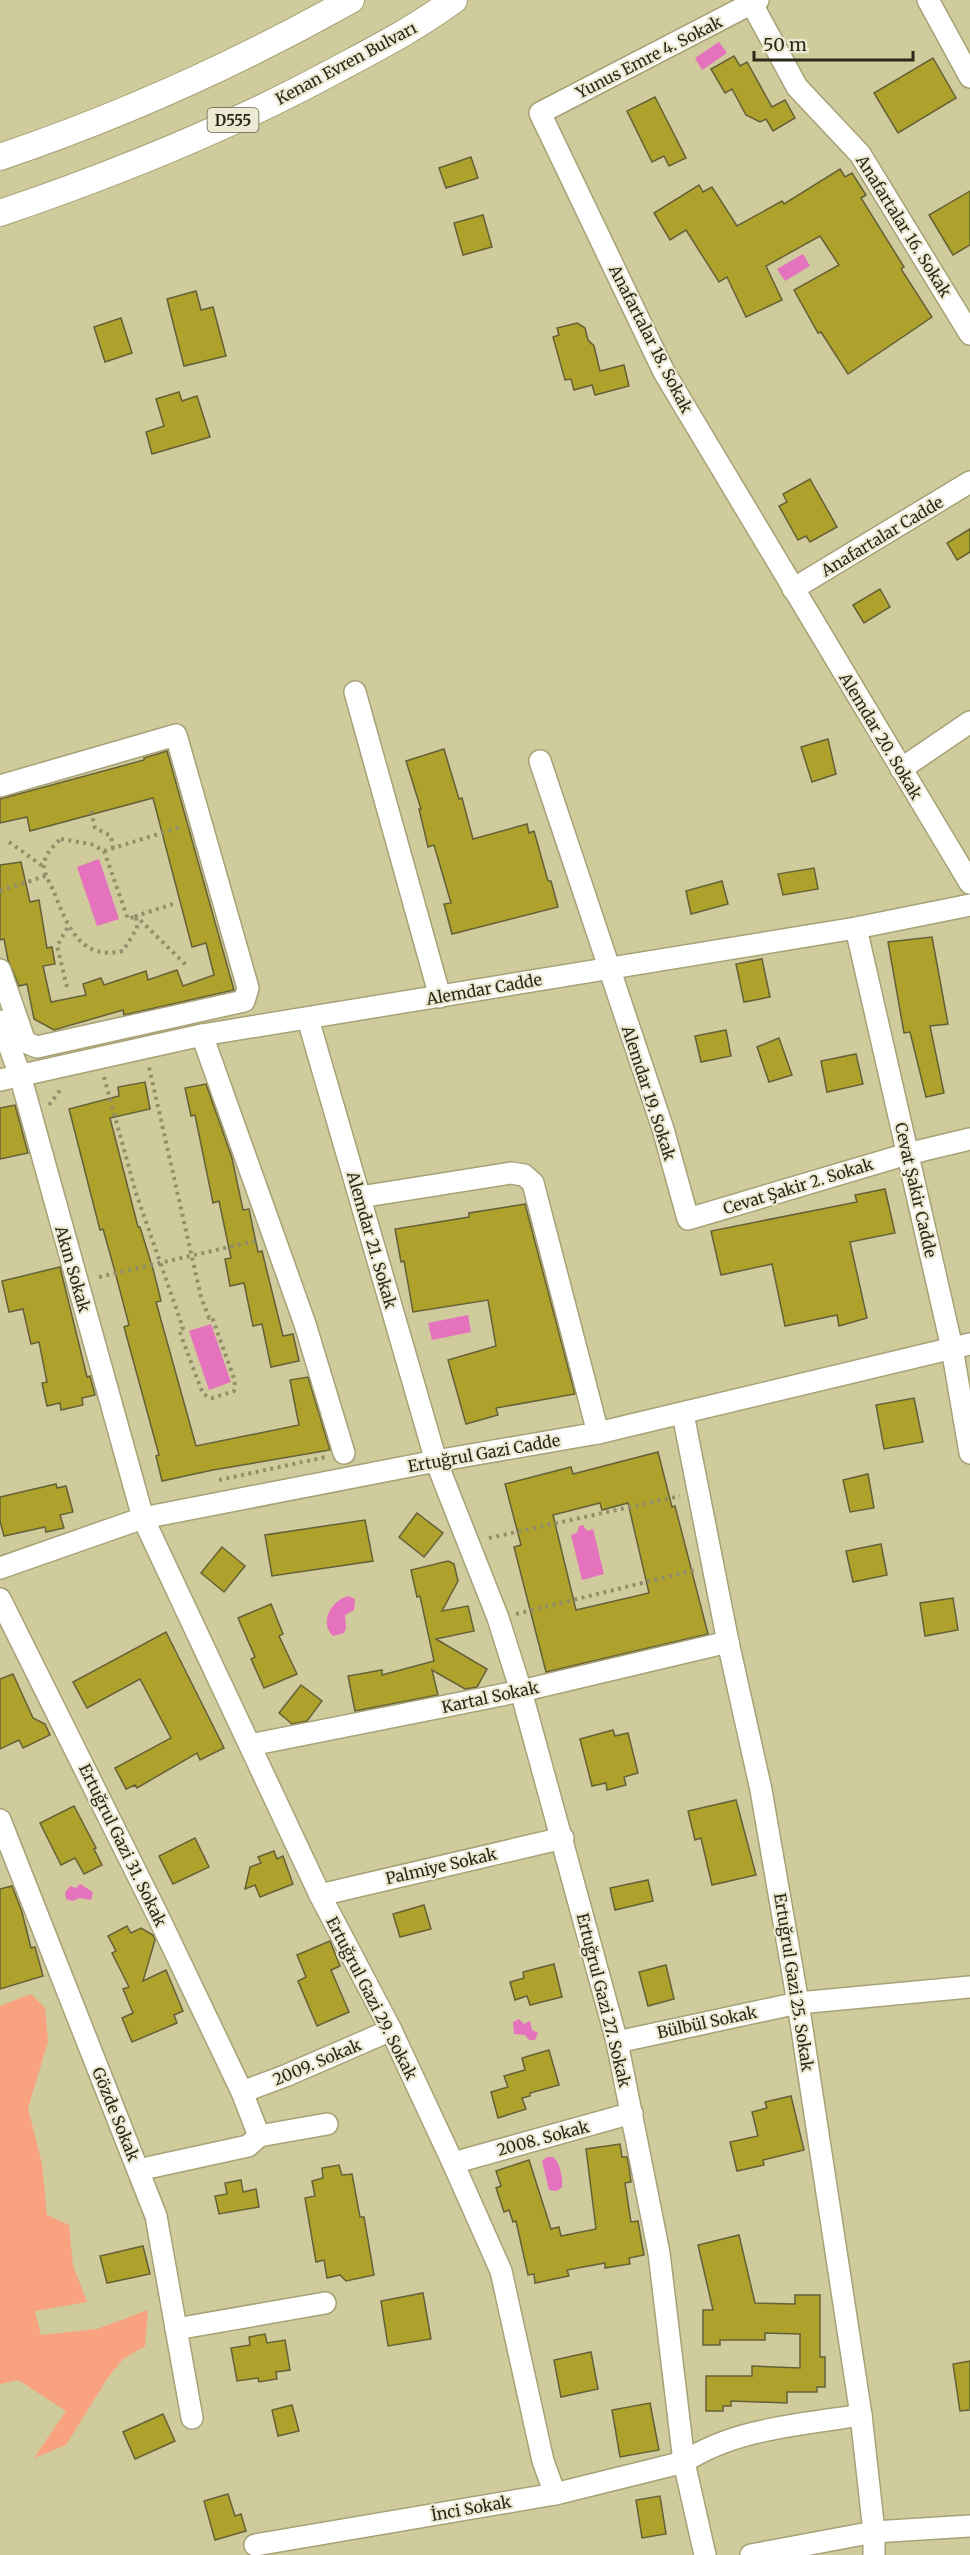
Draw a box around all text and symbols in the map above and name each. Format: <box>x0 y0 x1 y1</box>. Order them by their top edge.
street label: Yunus Emre 4. Sokak <box>572 11 726 103</box>
street label: Kenan Evren Bulvarı <box>272 17 420 109</box>
scale bar <box>754 24 913 62</box>
text: 50 m <box>763 33 807 56</box>
road number: D555 <box>208 108 258 132</box>
street label: Anafartalar 16. Sokak <box>852 150 956 301</box>
street label: Anafartalar 18. Sokak <box>604 261 697 417</box>
street label: Anafartalar Cadde <box>816 492 947 581</box>
street label: Alemdar 20. Sokak <box>835 668 927 804</box>
street label: Alemdar Cadde <box>424 969 543 1009</box>
street label: Alemdar 19. Sokak <box>617 1022 680 1164</box>
street label: Cevat Şakir Cadde <box>891 1121 941 1259</box>
street label: Cevat Şakir 2. Sokak <box>720 1153 876 1218</box>
street label: Alemdar 21. Sokak <box>343 1168 401 1312</box>
street label: Akın Sokak <box>51 1223 95 1315</box>
street label: Ertuğrul Gazi Cadde <box>406 1430 562 1476</box>
street label: Kartal Sokak <box>440 1677 541 1717</box>
street label: Ertuğrul Gazi 31. Sokak <box>75 1760 171 1930</box>
street label: Palmiye Sokak <box>383 1843 499 1889</box>
street label: Ertuğrul Gazi 25. Sokak <box>770 1891 818 2073</box>
street label: Ertuğrul Gazi 27. Sokak <box>573 1911 636 2090</box>
street label: Ertuğrul Gazi 29. Sokak <box>322 1913 422 2084</box>
street label: Bülbül Sokak <box>655 2001 760 2042</box>
street label: 2009. Sokak <box>270 2034 365 2090</box>
street label: Gözde Sokak <box>88 2064 144 2165</box>
street label: 2008. Sokak <box>495 2116 592 2160</box>
street label: İnci Sokak <box>429 2491 513 2525</box>

